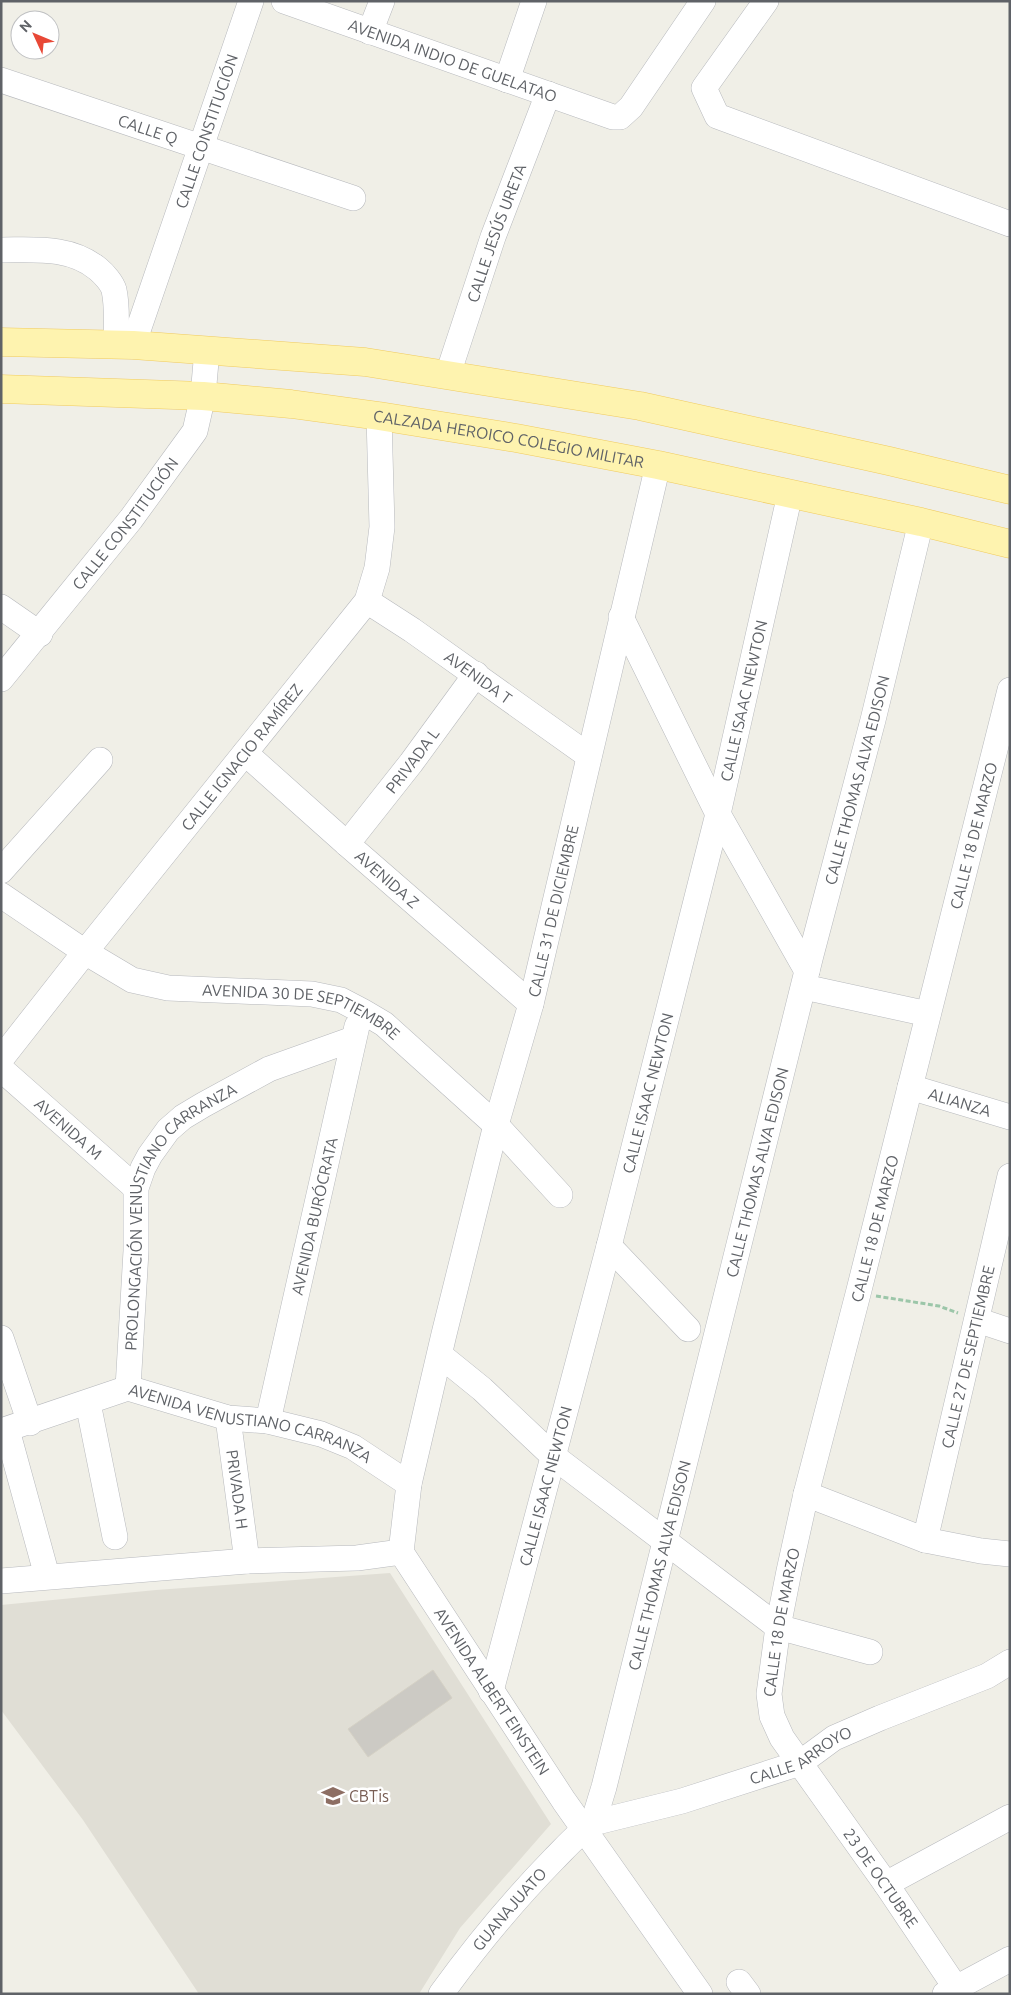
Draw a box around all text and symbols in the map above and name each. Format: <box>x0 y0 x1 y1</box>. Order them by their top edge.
north arrow <box>10 10 60 60</box>
street label: AVENIDA INDIO DE GUELATAO <box>346 15 559 106</box>
text: N <box>16 17 35 35</box>
street label: CALLE CONSTITUCIÓN <box>172 52 241 211</box>
street label: CALLE Q <box>116 111 180 148</box>
street label: CALLE JESÚS URETA <box>463 161 530 305</box>
street label: CALZADA HEROICO COLEGIO MILITAR <box>372 406 646 471</box>
street label: CALLE CONSTITUCIÓN <box>68 454 182 593</box>
street label: CALLE ISAAC NEWTON <box>717 618 770 783</box>
street label: AVENIDA T <box>441 647 516 707</box>
street label: CALLE THOMAS ALVA EDISON <box>821 673 893 887</box>
street label: CALLE IGNACIO RAMÍREZ <box>177 680 306 834</box>
street label: PRIVADA L <box>382 724 443 797</box>
street label: CALLE 18 DE MARZO <box>946 760 1000 911</box>
street label: CALLE 31 DE DICIEMBRE <box>524 823 582 999</box>
street label: AVENIDA Z <box>352 846 423 912</box>
street label: AVENIDA 30 DE SEPTIEMBRE <box>202 980 404 1043</box>
street label: CALLE ISAAC NEWTON <box>619 1011 676 1175</box>
street label: CALLE THOMAS ALVA EDISON <box>722 1065 792 1279</box>
street label: PROLONGACIÓN VENUSTIANO CARRANZA <box>121 1079 240 1351</box>
street label: ALIANZA <box>926 1084 994 1120</box>
street label: AVENIDA M <box>31 1094 106 1163</box>
street label: AVENIDA BURÓCRATA <box>288 1135 341 1297</box>
street label: CALLE 18 DE MARZO <box>847 1153 902 1304</box>
street label: CALLE 27 DE SEPTIEMBRE <box>938 1264 998 1450</box>
street label: AVENIDA VENUSTIANO CARRANZA <box>127 1380 376 1466</box>
street label: CALLE ISAAC NEWTON <box>516 1404 575 1568</box>
street label: PRIVADA H <box>223 1449 252 1530</box>
street label: CALLE THOMAS ALVA EDISON <box>624 1458 694 1672</box>
street label: CALLE 18 DE MARZO <box>760 1546 803 1698</box>
street label: AVENIDA ALBERT EINSTEIN <box>431 1604 553 1778</box>
street label: CALLE ARROYO <box>747 1722 854 1788</box>
school or university icon: CBTis <box>320 1783 346 1809</box>
place label: CBTis <box>349 1787 389 1805</box>
street label: 23 DE OCTUBRE <box>840 1825 922 1931</box>
street label: GUANAJUATO <box>468 1864 550 1954</box>

